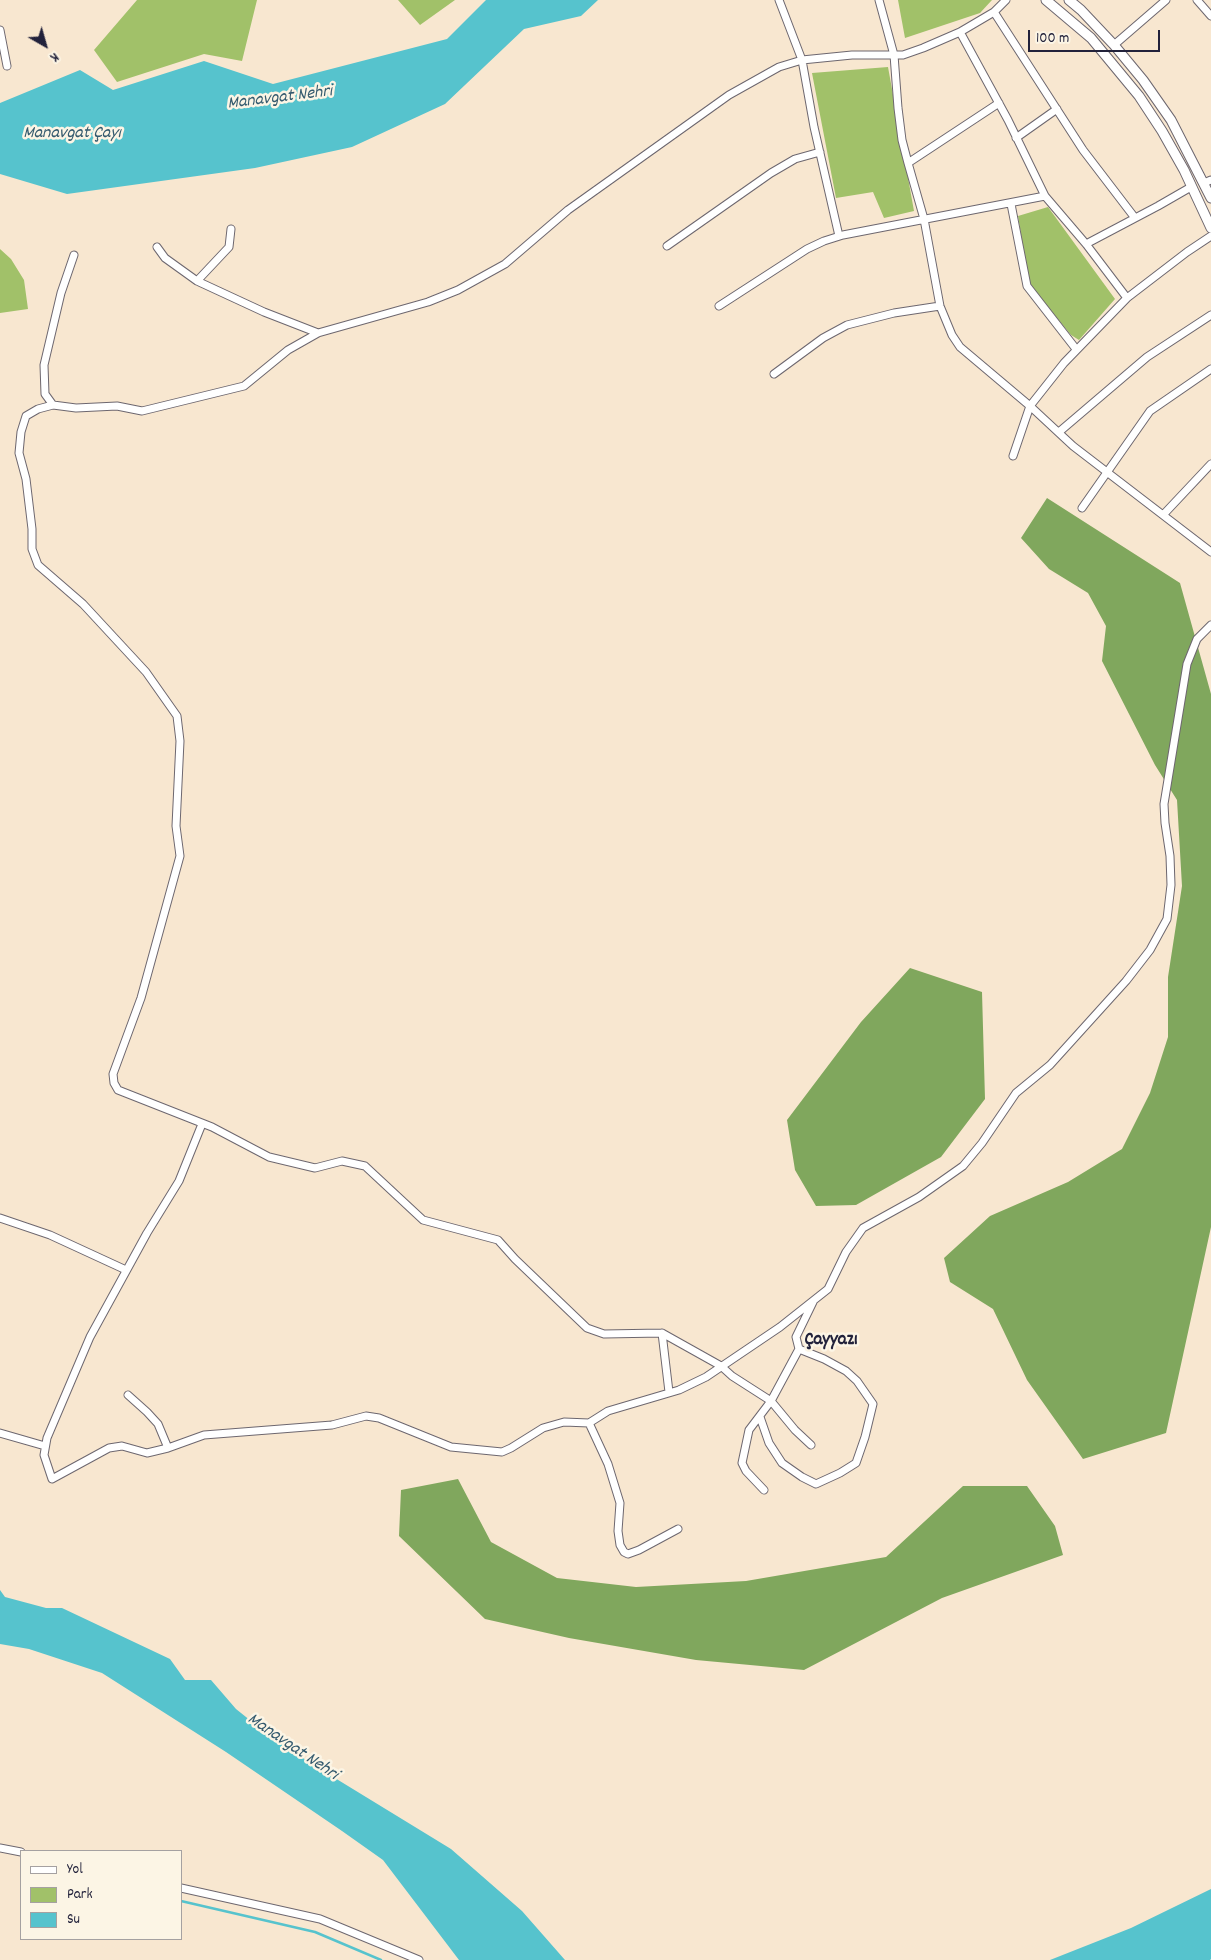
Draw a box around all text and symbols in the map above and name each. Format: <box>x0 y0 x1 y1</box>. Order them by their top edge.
north arrow <box>20 20 70 70</box>
scale bar <box>1031 20 1164 52</box>
text: 100 m <box>1036 28 1069 50</box>
text: K <box>46 47 63 67</box>
water label: Manavgat Nehri <box>226 82 334 116</box>
water label: Manavgat Çayı <box>23 124 121 146</box>
district label: Çayyazı <box>805 1330 857 1352</box>
water label: Manavgat Nehri <box>242 1710 342 1786</box>
legend <box>20 1850 182 1940</box>
text: Yol <box>67 1859 83 1881</box>
text: Park <box>67 1884 93 1906</box>
text: Su <box>67 1909 80 1931</box>

